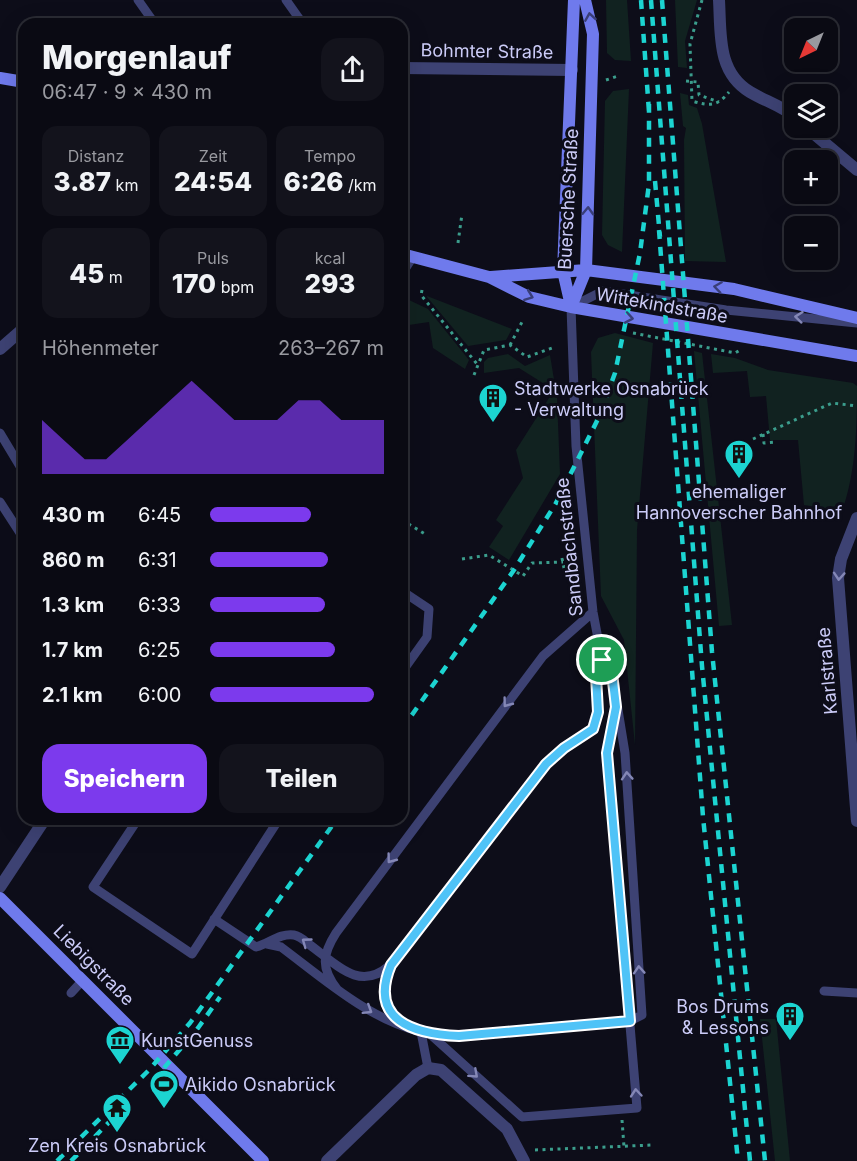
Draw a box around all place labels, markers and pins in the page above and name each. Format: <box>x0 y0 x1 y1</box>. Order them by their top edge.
place label: Stadtwerke Osnabrück - Verwaltung <box>514 378 709 420</box>
building icon: Stadtwerke Osnabrück - Verwaltung <box>477 382 509 424</box>
building icon: ehemaliger Hannoverscher Bahnhof <box>723 438 755 480</box>
place label: ehemaliger Hannoverscher Bahnhof <box>636 481 842 523</box>
pin <box>576 634 627 685</box>
place label: Bos Drums & Lessons <box>676 996 769 1038</box>
building icon: Bos Drums & Lessons <box>774 1000 806 1042</box>
museum icon: KunstGenuss <box>104 1024 136 1066</box>
place label: KunstGenuss <box>141 1030 253 1051</box>
sports icon: Aikido Osnabrück <box>148 1068 180 1110</box>
place label: Aikido Osnabrück <box>185 1074 336 1095</box>
temple icon: Zen Kreis Osnabrück <box>101 1092 133 1134</box>
place label: Zen Kreis Osnabrück <box>28 1135 206 1156</box>

